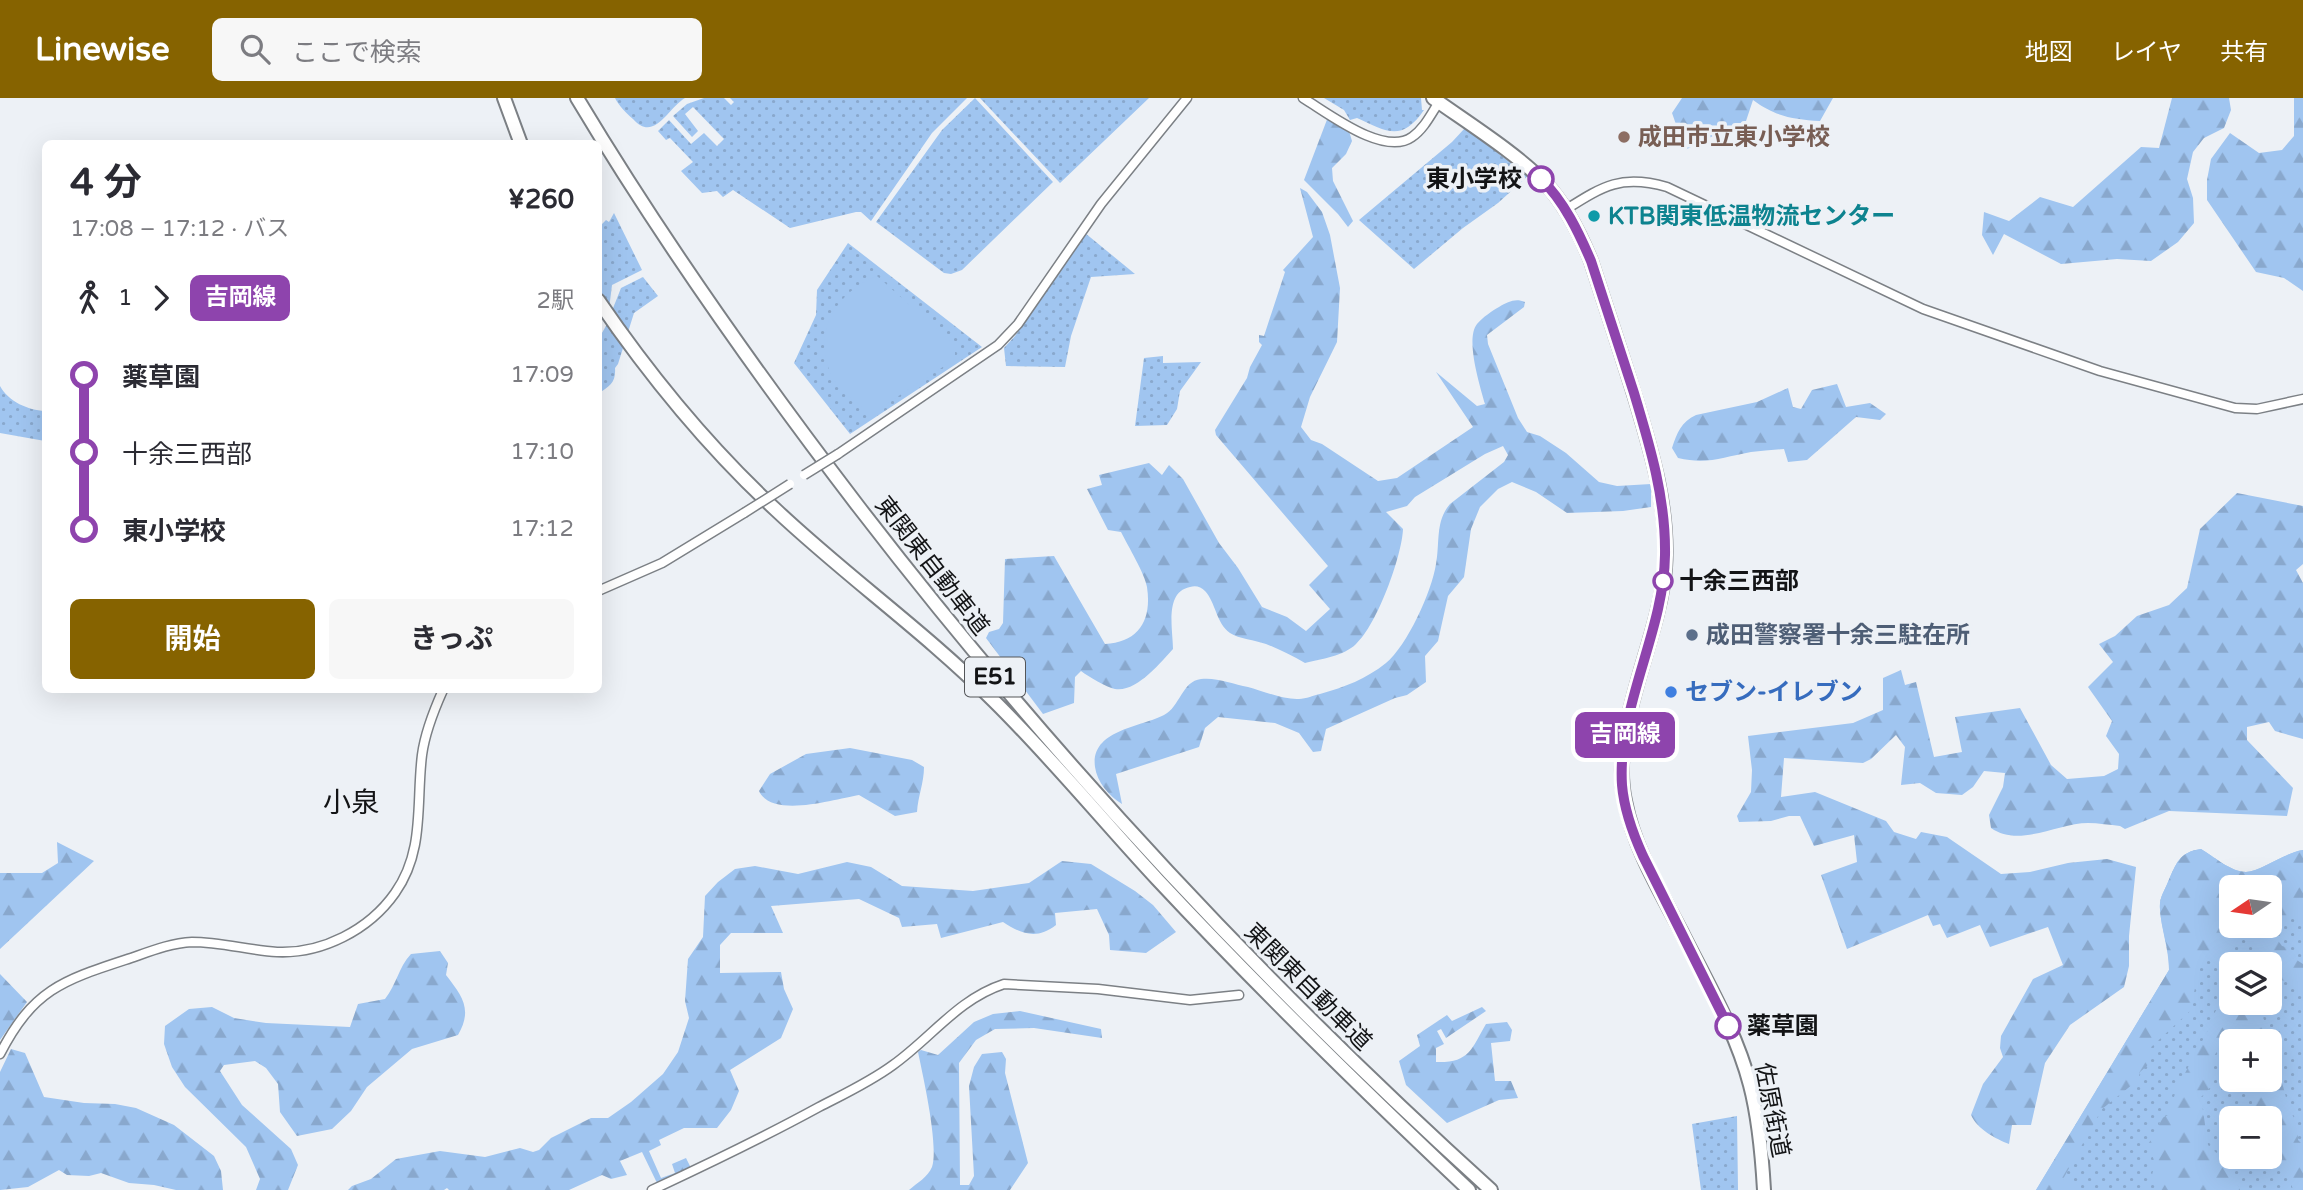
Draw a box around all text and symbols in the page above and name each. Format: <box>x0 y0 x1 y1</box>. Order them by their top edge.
search box <box>212 18 702 81</box>
text: Linewise <box>35 30 170 69</box>
icon: search <box>236 30 274 68</box>
text: ここで検索 <box>292 37 422 68</box>
text: 地図 <box>2025 38 2073 67</box>
text: レイヤ <box>2111 38 2182 67</box>
text: 共有 <box>2220 38 2268 67</box>
place label: 成田市立東小学校 <box>1638 123 1830 152</box>
marker: 成田市立東小学校 <box>1616 129 1632 145</box>
text: 4 分 <box>70 160 142 206</box>
place label: 東小学校 <box>1426 165 1522 194</box>
marker: 東小学校 <box>1528 166 1554 192</box>
text: ¥260 <box>508 184 574 215</box>
place label: KTB関東低温物流センター <box>1608 202 1895 231</box>
marker: KTB関東低温物流センター <box>1586 208 1602 224</box>
text: 17:08 – 17:12 · バス <box>70 215 289 243</box>
icon: walk <box>70 279 108 317</box>
icon: forward <box>142 279 180 317</box>
text: 吉岡線 <box>204 283 276 312</box>
text: 1 <box>118 284 132 312</box>
text: 2駅 <box>537 287 574 315</box>
text: 17:09 <box>510 361 574 389</box>
text: 薬草園 <box>122 362 200 393</box>
text: 17:10 <box>510 438 574 466</box>
text: 十余三西部 <box>122 439 252 470</box>
street label: 東関東自動車道 <box>869 491 995 641</box>
text: 17:12 <box>510 515 574 543</box>
text: 東小学校 <box>122 516 226 547</box>
place label: 十余三西部 <box>1679 567 1799 596</box>
marker: 十余三西部 <box>1653 571 1673 591</box>
button: 開始 <box>70 599 315 679</box>
button: きっぷ <box>329 599 574 679</box>
place label: 成田警察署十余三駐在所 <box>1706 621 1970 650</box>
marker: 成田警察署十余三駐在所 <box>1684 627 1700 643</box>
road number: E51 <box>965 657 1025 696</box>
place label: セブン-イレブン <box>1685 678 1863 707</box>
marker: セブン-イレブン <box>1663 684 1679 700</box>
line badge: 吉岡線 <box>1585 712 1665 758</box>
text: 吉岡線 <box>1589 720 1661 749</box>
district label: 小泉 <box>323 786 379 820</box>
north arrow <box>2219 875 2282 938</box>
map controls <box>2219 875 2282 1169</box>
street label: 東関東自動車道 <box>1238 917 1378 1057</box>
button: layers <box>2219 952 2282 1015</box>
place label: 薬草園 <box>1747 1012 1819 1041</box>
marker: 薬草園 <box>1715 1013 1741 1039</box>
button: + <box>2219 1029 2282 1092</box>
street label: 佐原街道 <box>1749 1060 1795 1160</box>
button: − <box>2219 1106 2282 1169</box>

